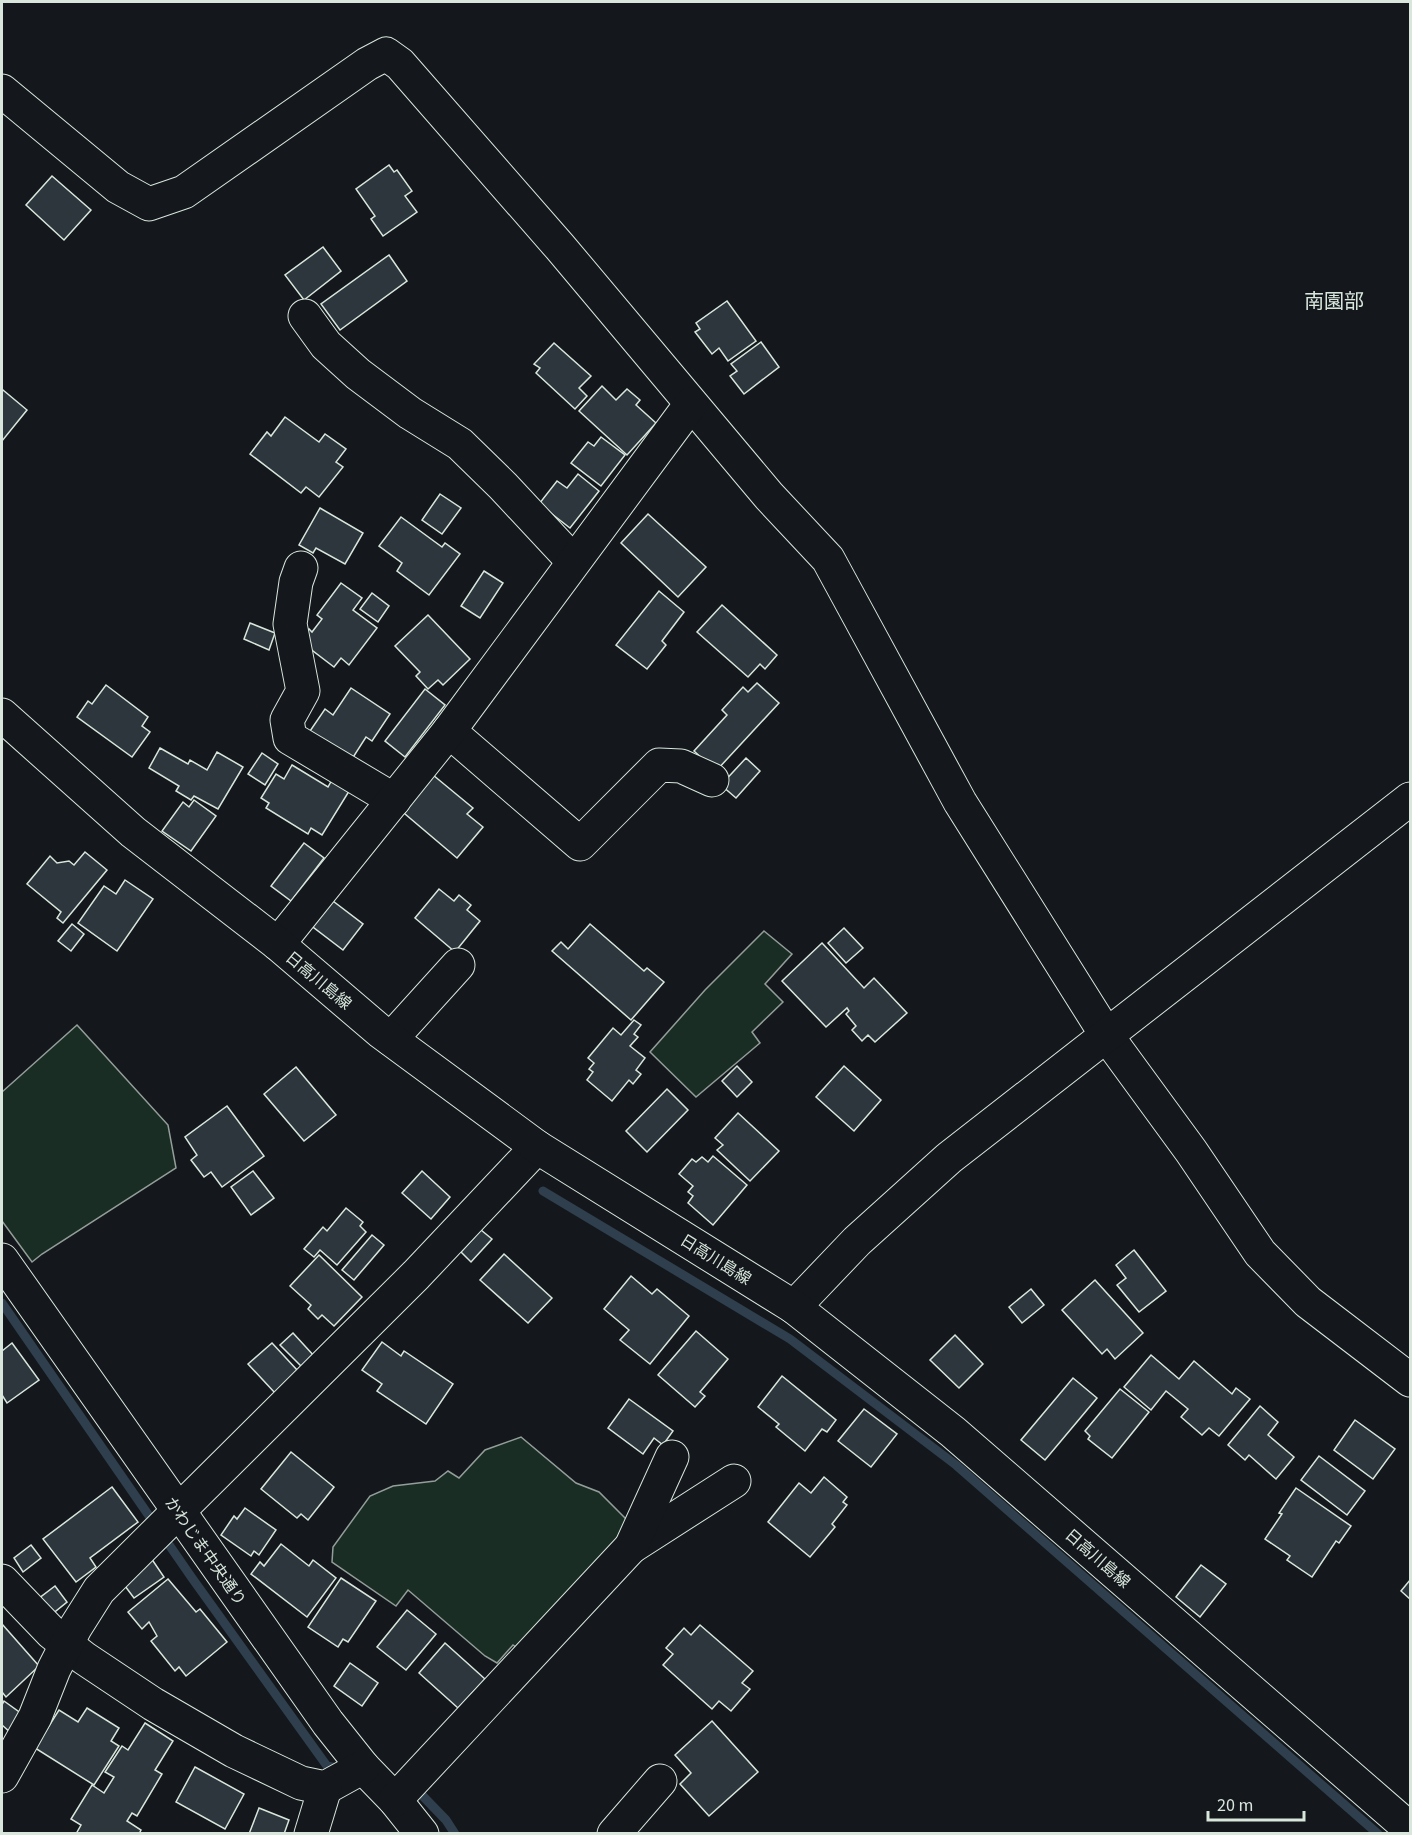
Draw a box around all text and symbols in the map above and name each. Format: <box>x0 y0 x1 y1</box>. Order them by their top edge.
district label: 南園部 <box>1304 288 1364 316</box>
street label: 日高川島線 <box>281 947 356 1015</box>
street label: 日高川島線 <box>676 1229 755 1290</box>
street label: かわじま中央通り <box>159 1493 251 1610</box>
street label: 日高川島線 <box>1060 1524 1135 1593</box>
scale bar <box>1208 1784 1304 1822</box>
text: 20 m <box>1217 1793 1253 1818</box>

